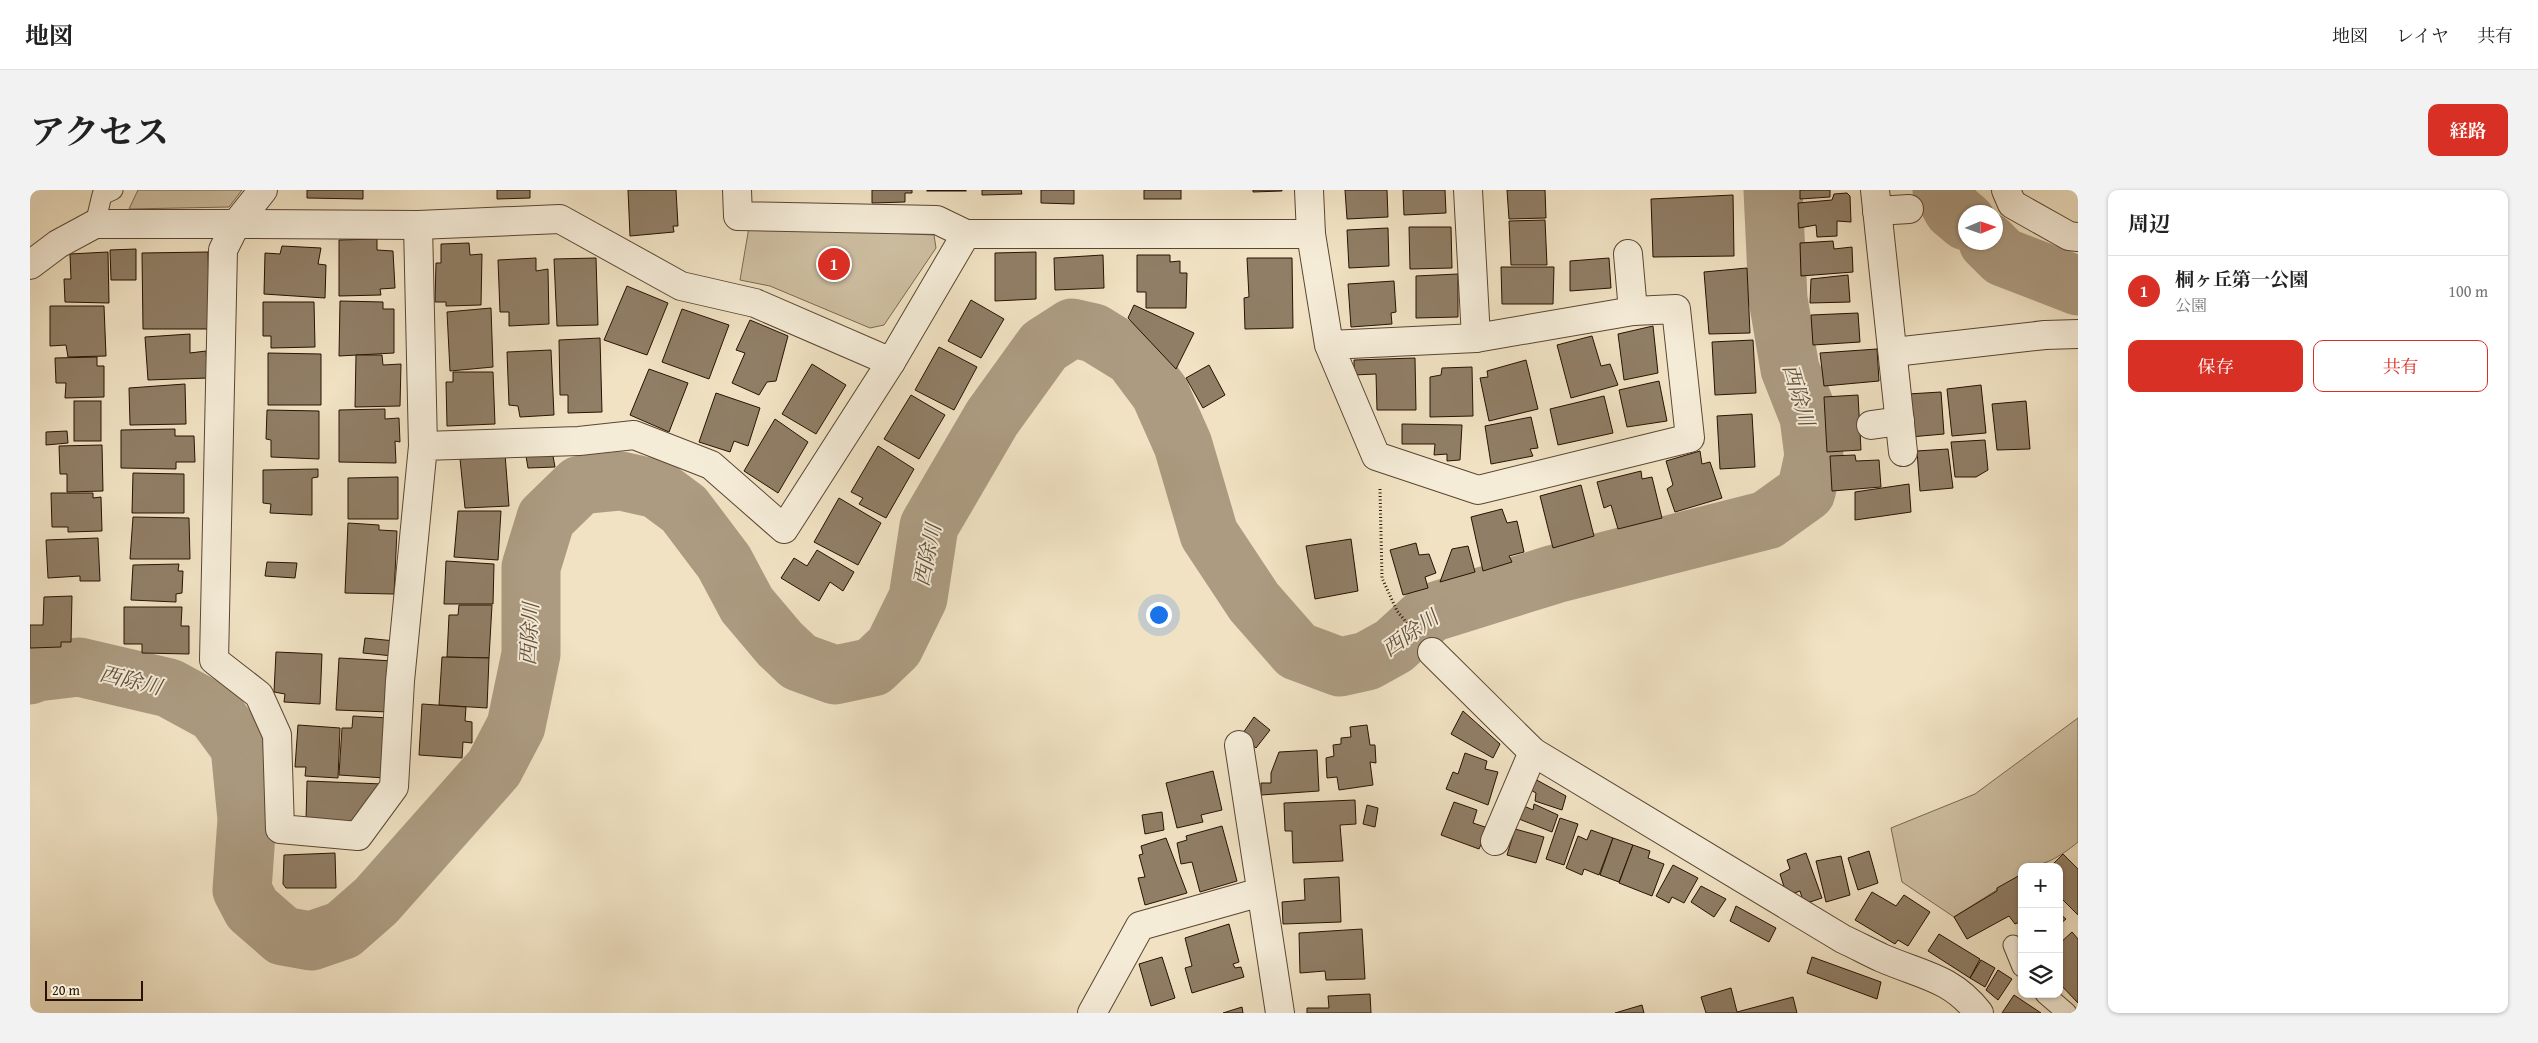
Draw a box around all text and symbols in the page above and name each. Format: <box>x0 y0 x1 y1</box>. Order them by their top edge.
text: 地図 <box>25 18 73 53</box>
text: 地図 <box>2332 22 2368 49</box>
text: レイヤ <box>2396 22 2449 49</box>
text: 共有 <box>2477 22 2513 49</box>
button: 経路 <box>2428 104 2508 156</box>
text: アクセス <box>30 106 169 157</box>
north arrow <box>1958 205 2003 250</box>
text: 周辺 <box>2128 208 2170 239</box>
pin: 1 <box>818 245 850 283</box>
text: 桐ヶ丘第一公園 <box>2175 265 2308 293</box>
text: 1 <box>2140 279 2148 303</box>
text: 100 m <box>2448 279 2488 303</box>
text: 公園 <box>2175 293 2207 317</box>
button: 保存 <box>2128 340 2303 392</box>
button: 共有 <box>2313 340 2488 392</box>
water label: 西除川 <box>1775 360 1823 431</box>
water label: 西除川 <box>905 519 949 589</box>
water label: 西除川 <box>512 600 546 666</box>
water label: 西除川 <box>1375 601 1446 664</box>
your location <box>1146 602 1172 628</box>
water label: 西除川 <box>97 657 167 703</box>
map controls <box>2018 863 2063 998</box>
button: + <box>2018 863 2063 908</box>
button: − <box>2018 908 2063 953</box>
button: layers <box>2018 953 2063 998</box>
scale bar <box>45 978 142 1001</box>
text: 20 m <box>52 980 80 1000</box>

